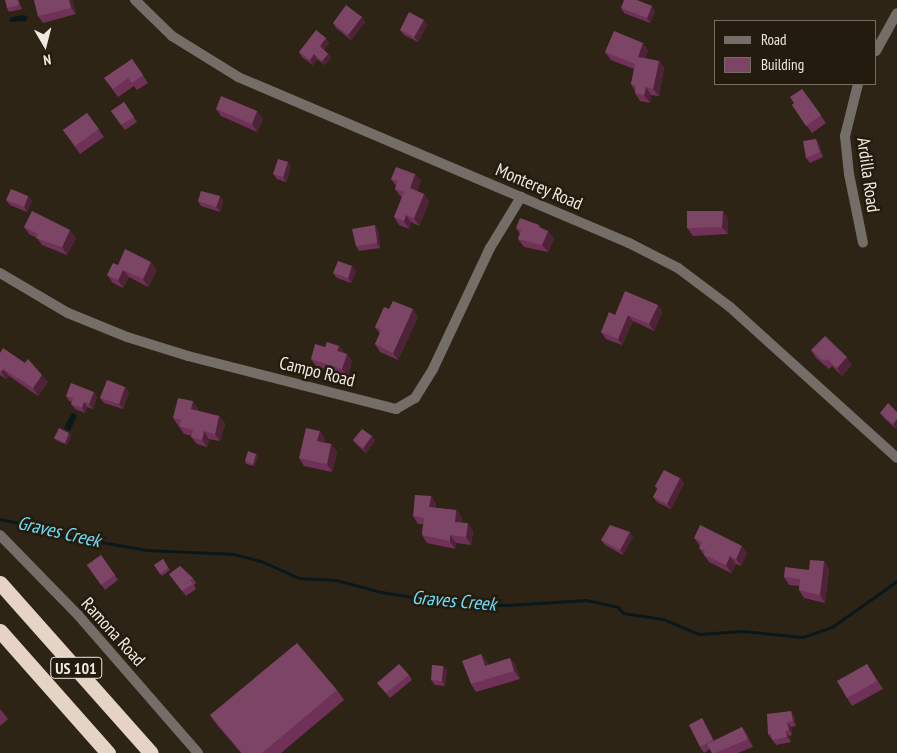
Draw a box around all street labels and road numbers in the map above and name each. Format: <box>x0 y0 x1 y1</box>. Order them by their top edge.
street label: Ardilla Road <box>852 136 884 214</box>
street label: Monterey Road <box>492 159 586 215</box>
street label: Campo Road <box>277 352 357 392</box>
street label: Ramona Road <box>77 593 149 671</box>
road number: US 101 <box>50 654 102 681</box>

